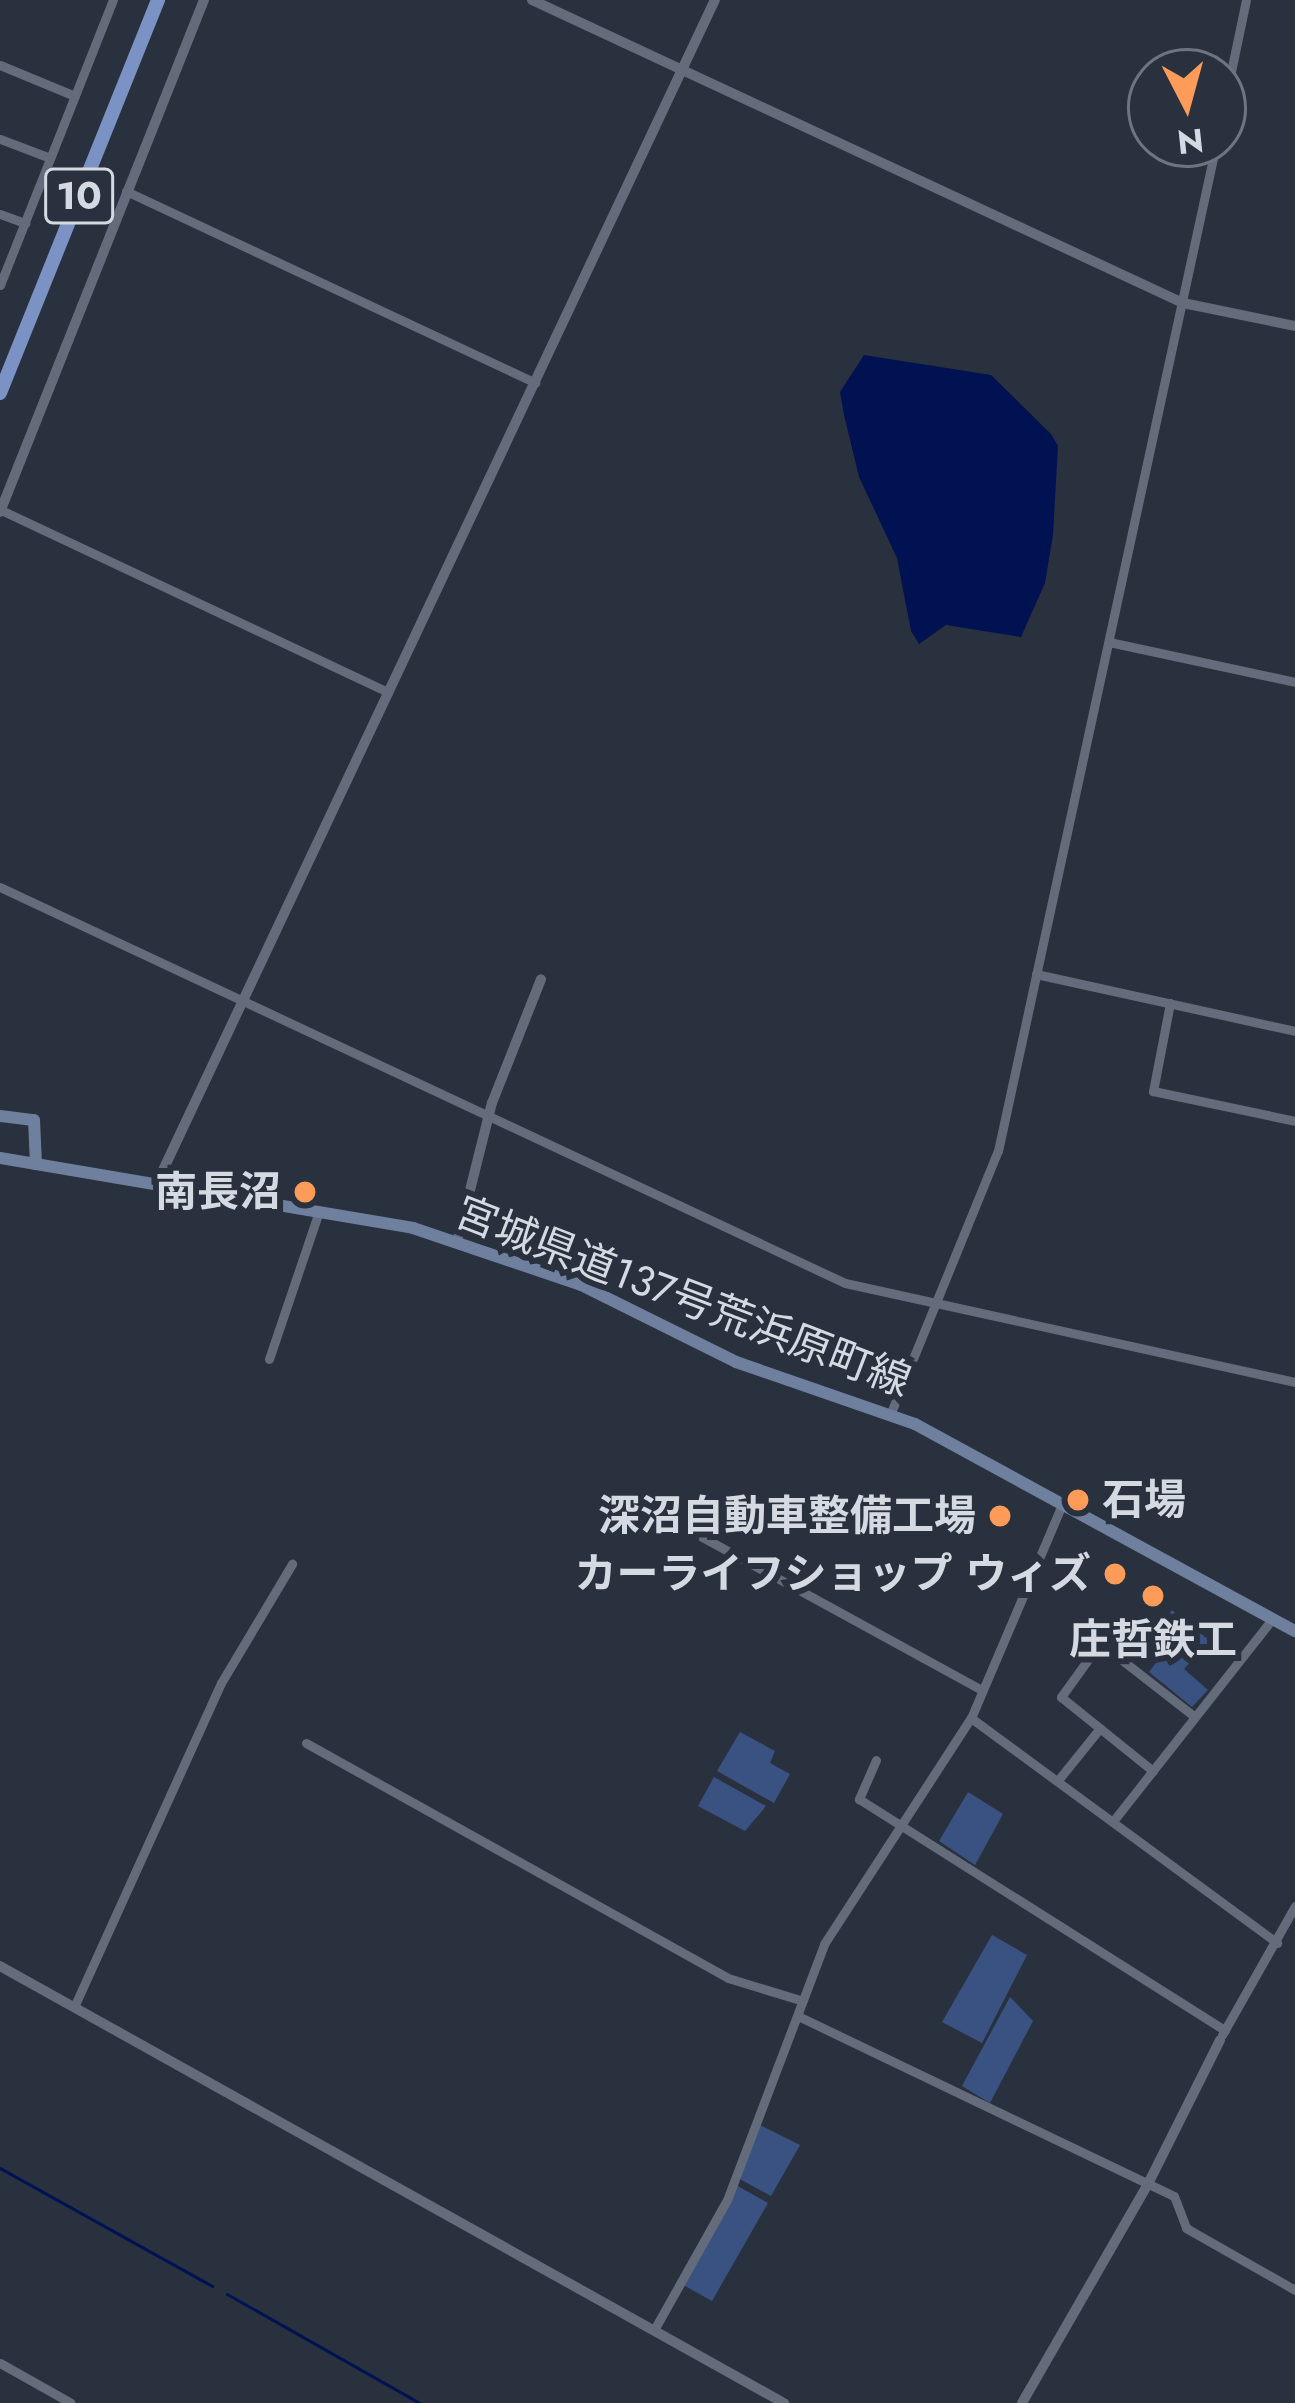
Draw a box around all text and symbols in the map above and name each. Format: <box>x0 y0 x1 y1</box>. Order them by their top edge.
north arrow <box>1127 48 1247 168</box>
text: N <box>1175 117 1206 166</box>
road number: 10 <box>43 163 115 229</box>
place label: 南長沼 <box>155 1167 281 1217</box>
marker: 南長沼 <box>292 1179 318 1205</box>
street label: 宮城県道137号荒浜原町線 <box>448 1187 918 1407</box>
place label: 石場 <box>1102 1475 1186 1525</box>
marker: 石場 <box>1065 1487 1091 1513</box>
place label: 深沼自動車整備工場 <box>598 1491 976 1541</box>
marker: 深沼自動車整備工場 <box>987 1503 1013 1529</box>
place label: カーライフショップ ウィズ <box>574 1549 1091 1599</box>
marker: カーライフショップ ウィズ <box>1102 1561 1128 1587</box>
marker: 庄哲鉄工 <box>1140 1583 1166 1609</box>
place label: 庄哲鉄工 <box>1069 1615 1237 1665</box>

